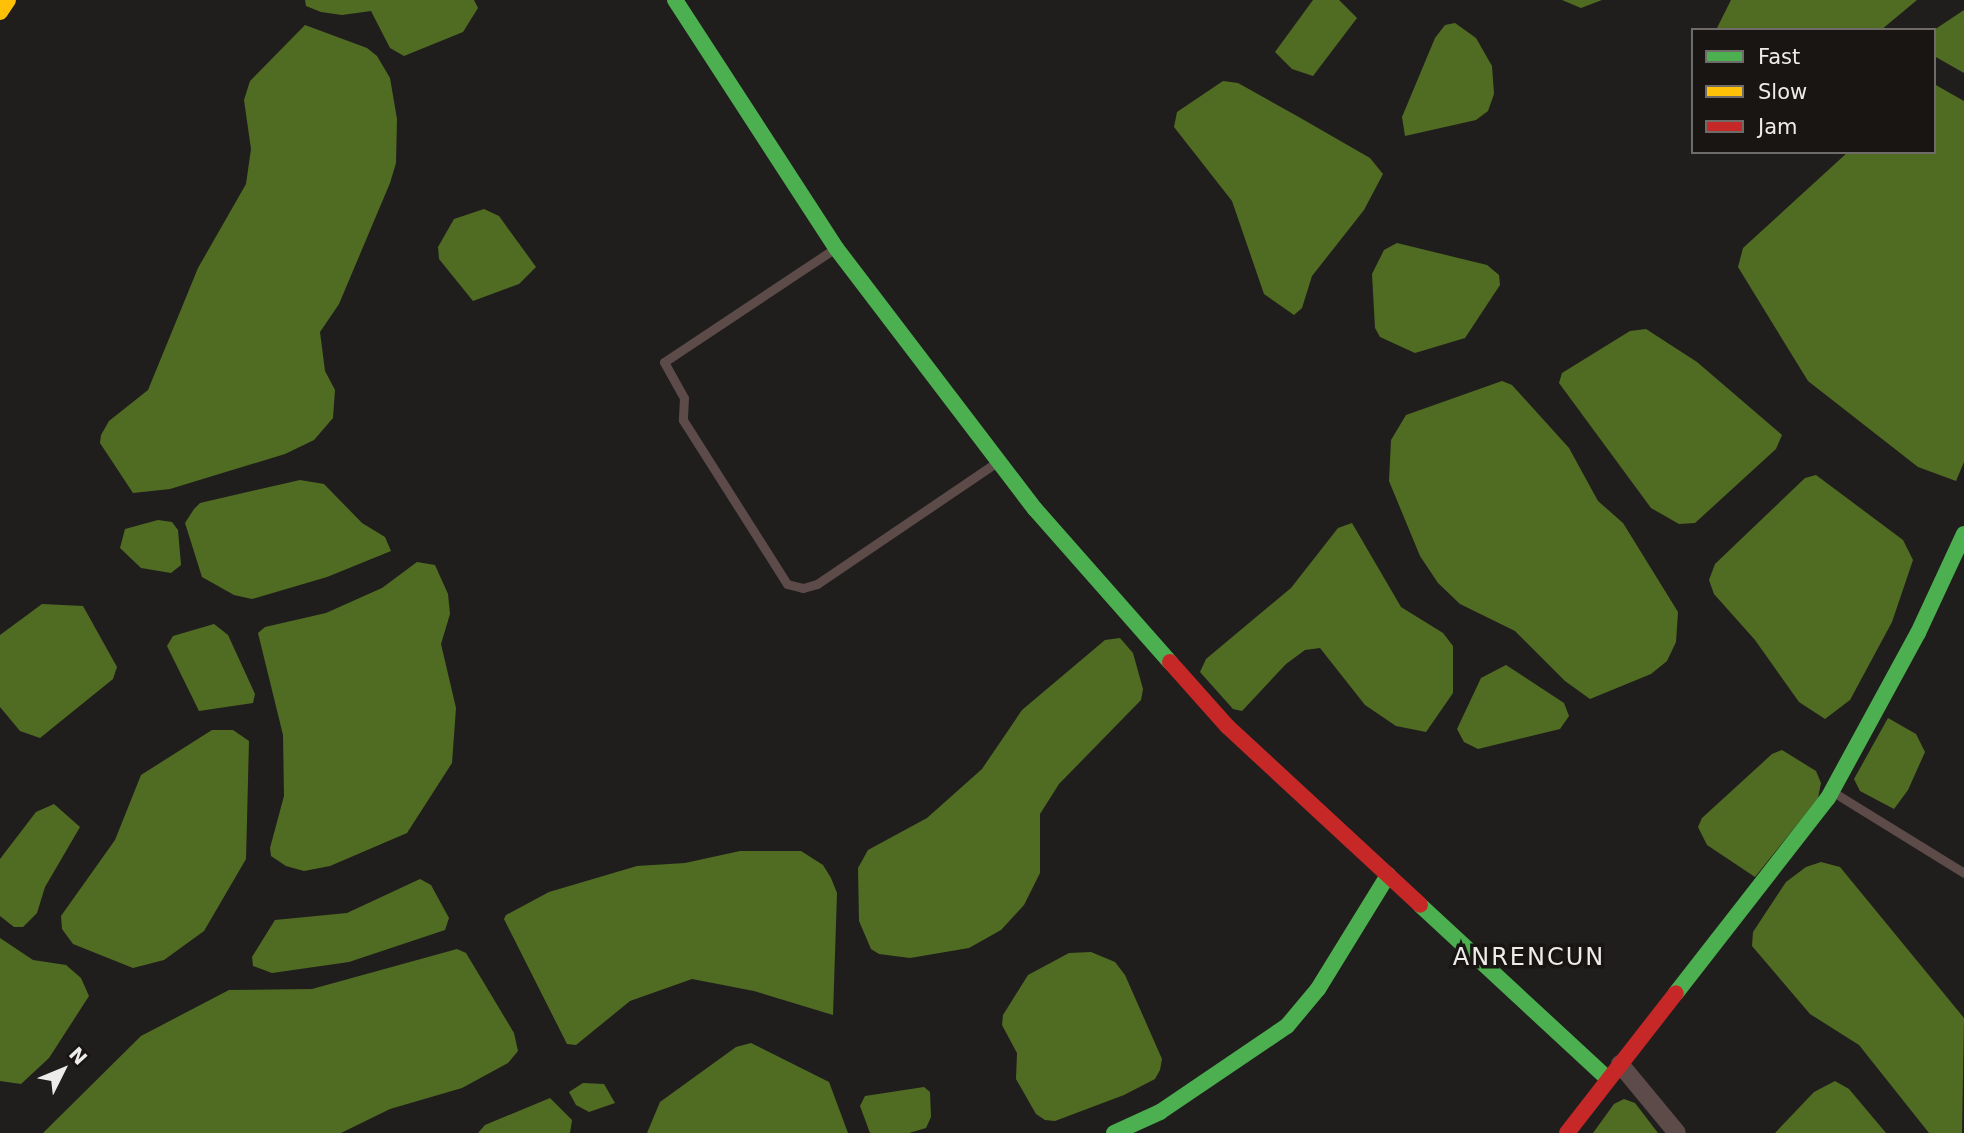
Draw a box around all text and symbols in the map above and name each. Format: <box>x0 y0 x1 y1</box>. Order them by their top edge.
legend <box>1691 28 1936 154</box>
text: Fast <box>1758 45 1800 69</box>
text: Slow <box>1758 80 1807 104</box>
text: Jam <box>1758 115 1798 139</box>
district label: ANRENCUN <box>1454 944 1604 972</box>
north arrow <box>28 1035 98 1105</box>
text: N <box>65 1042 92 1069</box>

